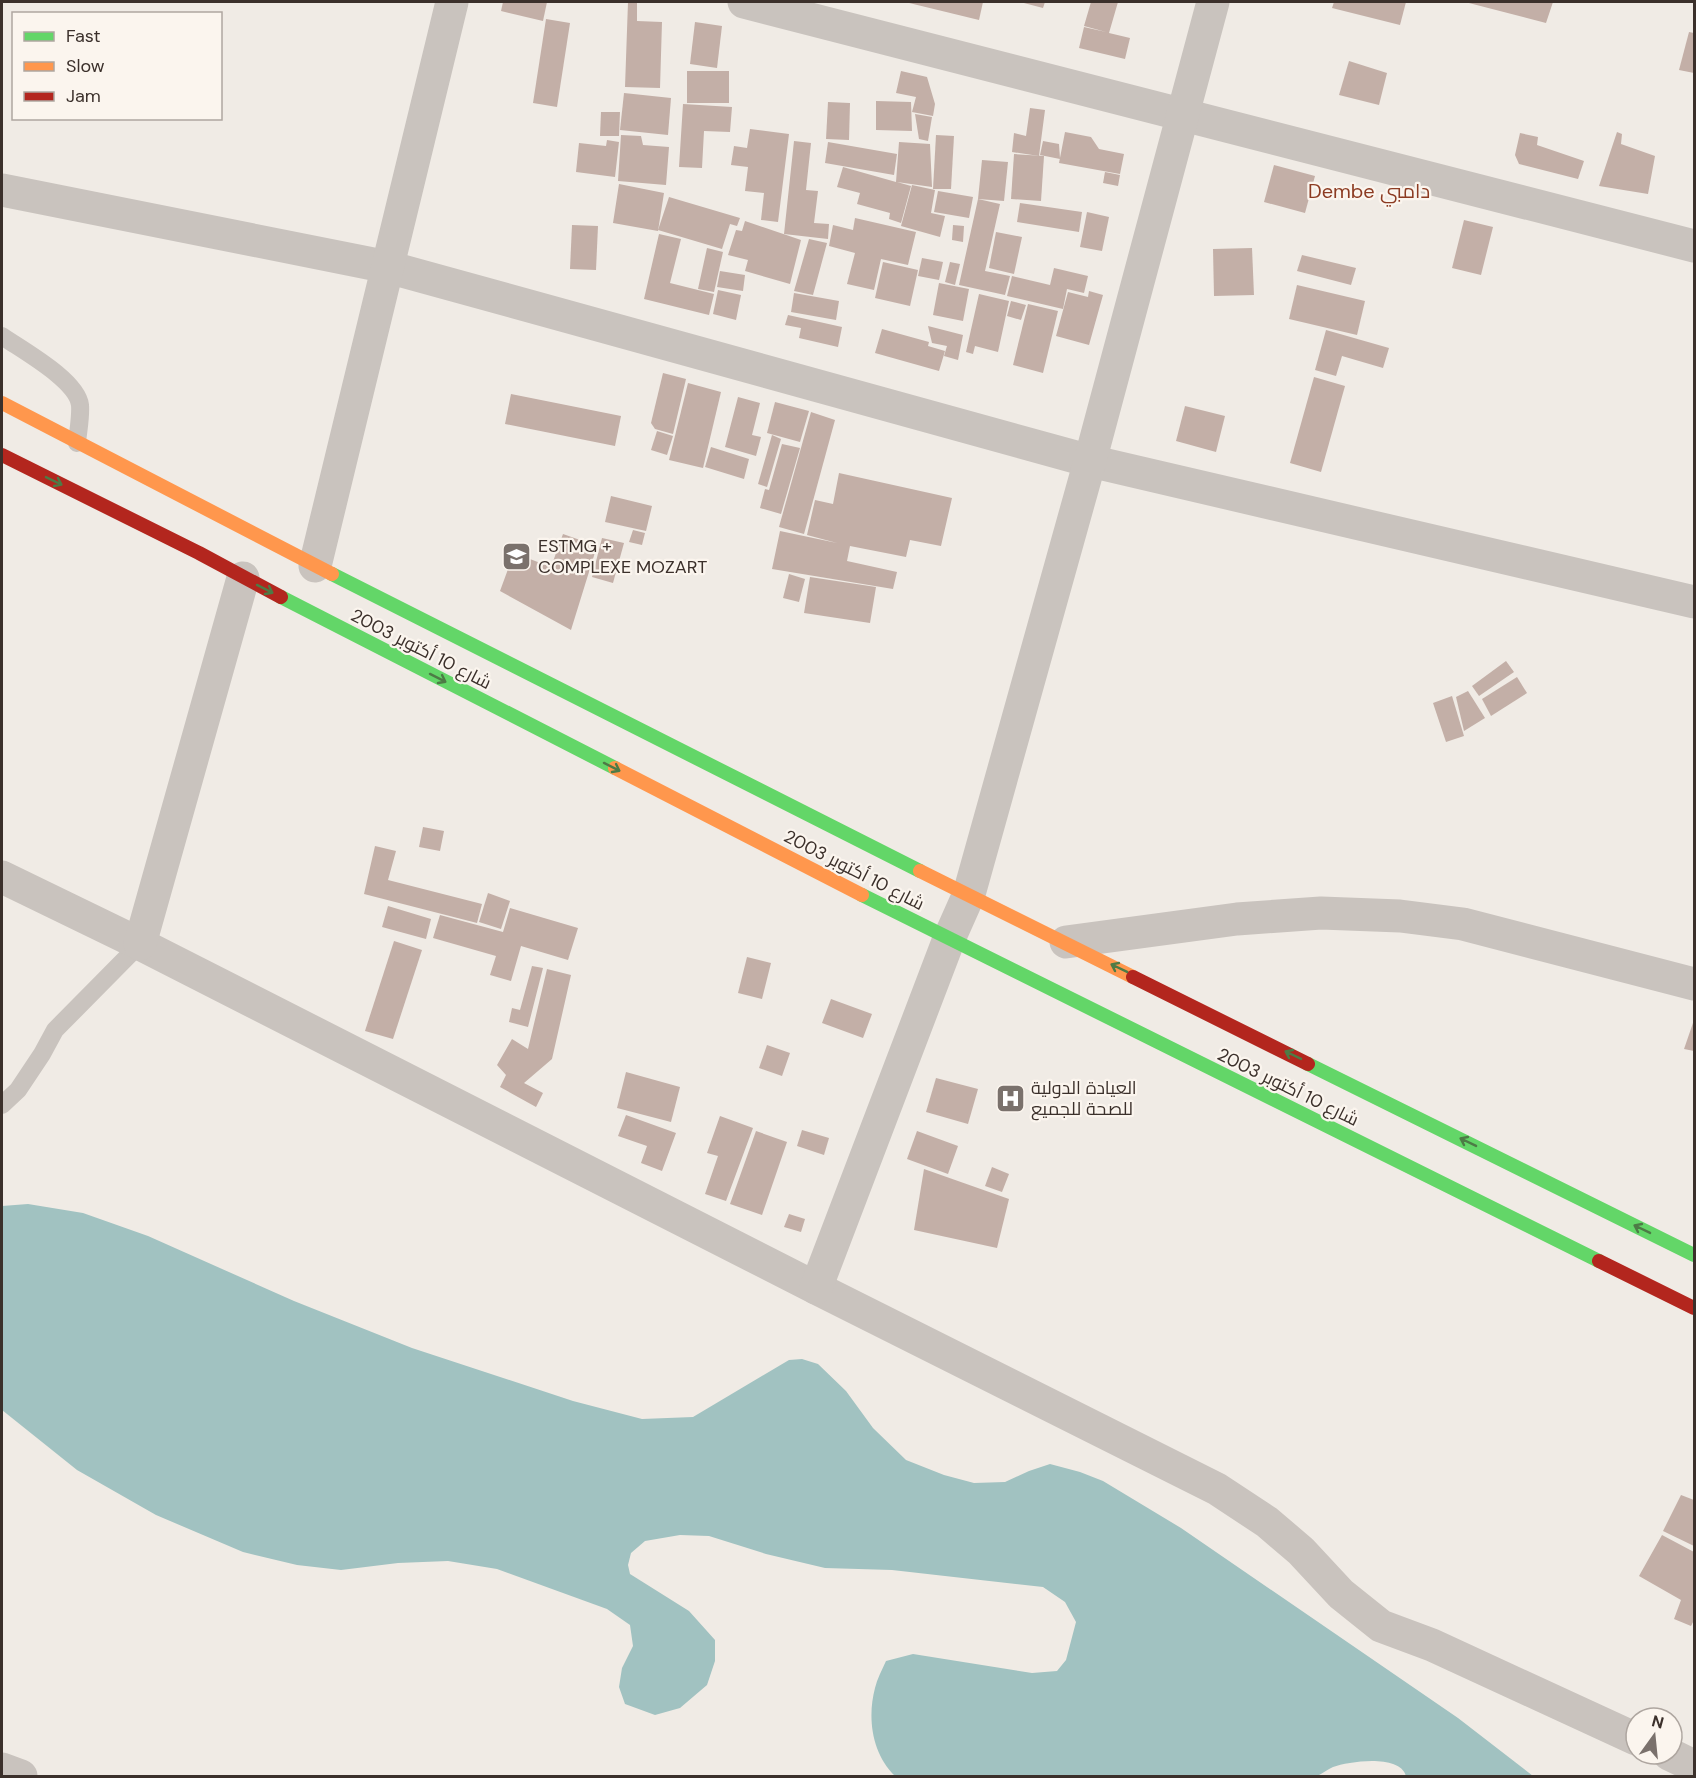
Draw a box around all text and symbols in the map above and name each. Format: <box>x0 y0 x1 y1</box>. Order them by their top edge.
legend <box>12 12 222 120</box>
text: Fast <box>66 24 101 48</box>
text: Slow <box>66 54 105 78</box>
text: Jam <box>66 84 101 108</box>
district label: Dembe دامبي <box>1308 178 1430 207</box>
one-way arrow <box>44 476 62 487</box>
place label: ESTMG + COMPLEXE MOZART <box>538 534 707 579</box>
school or university icon: ESTMG + COMPLEXE MOZART <box>501 540 533 572</box>
one-way arrow <box>255 584 273 595</box>
street label: شارع 10 أكتوبر 2003 <box>347 603 495 695</box>
one-way arrow <box>429 672 446 684</box>
one-way arrow <box>602 762 620 773</box>
street label: شارع 10 أكتوبر 2003 <box>780 824 928 916</box>
one-way arrow <box>1110 962 1128 974</box>
street label: شارع 10 أكتوبر 2003 <box>1213 1042 1363 1132</box>
one-way arrow <box>1284 1049 1302 1061</box>
place label: العيادة الدولية للصحة للجميع <box>1031 1076 1137 1121</box>
hospital icon: العيادة الدولية للصحة للجميع <box>994 1082 1026 1114</box>
one-way arrow <box>1459 1136 1477 1148</box>
one-way arrow <box>1634 1223 1652 1235</box>
north arrow <box>1624 1706 1684 1766</box>
text: N <box>1649 1710 1666 1734</box>

